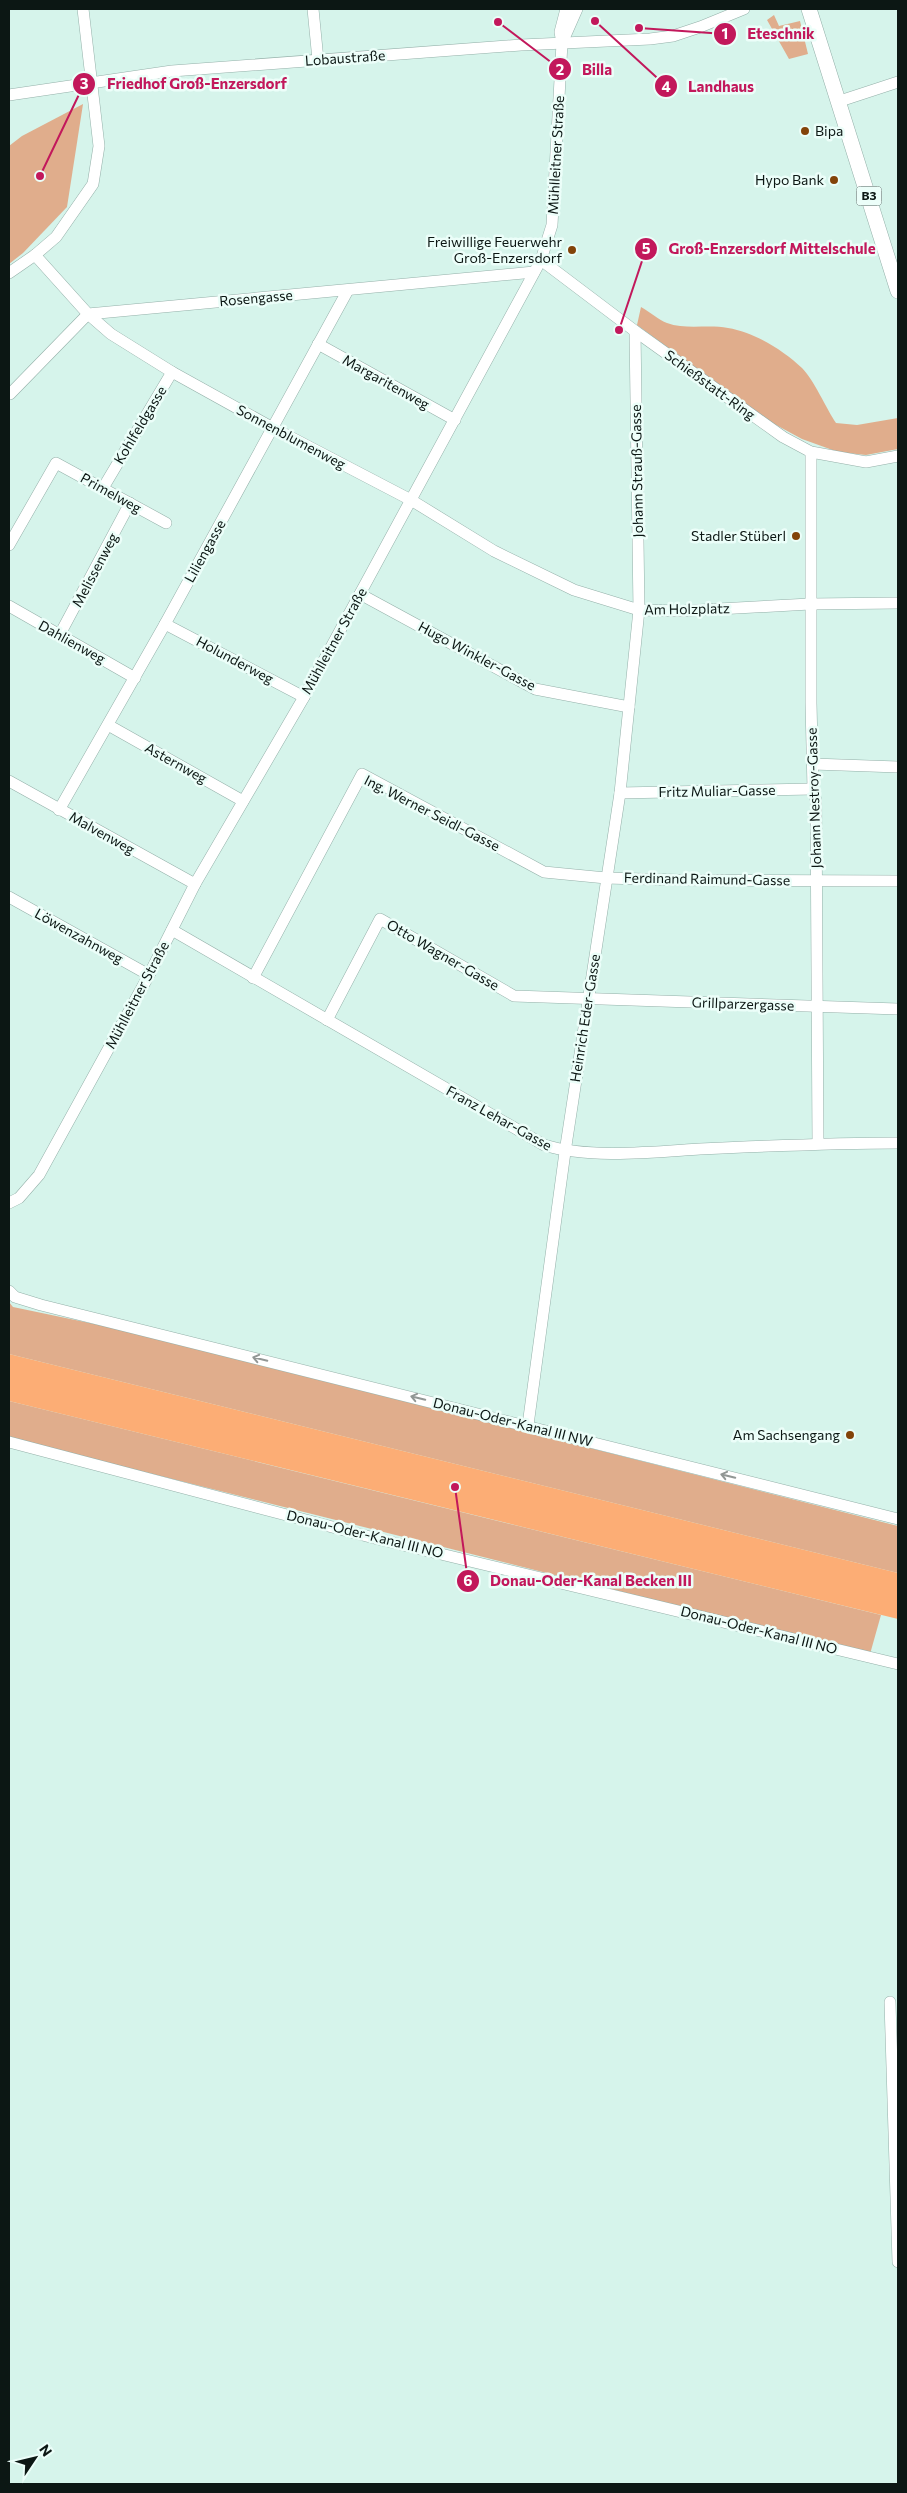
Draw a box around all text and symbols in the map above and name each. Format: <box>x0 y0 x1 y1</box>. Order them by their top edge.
callout: Eteschnik <box>712 19 824 49</box>
text: 1 <box>722 24 728 42</box>
text: Eteschnik <box>747 24 815 42</box>
street label: Lobaustraße <box>304 46 386 69</box>
callout: Billa <box>547 54 622 84</box>
text: 2 <box>556 60 564 78</box>
text: Billa <box>582 60 612 78</box>
callout: Friedhof Groß-Enzersdorf <box>72 69 297 99</box>
callout: Landhaus <box>653 71 764 101</box>
text: 3 <box>80 74 89 92</box>
text: Friedhof Groß-Enzersdorf <box>107 74 288 92</box>
text: 4 <box>661 77 671 95</box>
text: Landhaus <box>688 77 754 95</box>
street label: Mühlleitner Straße <box>544 95 567 215</box>
place label: Bipa <box>815 122 843 139</box>
marker: Bipa <box>799 125 811 137</box>
place label: Hypo Bank <box>755 171 824 188</box>
marker: Hypo Bank <box>828 174 840 186</box>
road number: B3 <box>856 187 882 206</box>
place label: Freiwillige Feuerwehr Groß-Enzersdorf <box>427 233 562 266</box>
callout: Groß-Enzersdorf Mittelschule <box>634 234 886 264</box>
text: 5 <box>642 239 651 257</box>
text: Groß-Enzersdorf Mittelschule <box>668 239 876 257</box>
marker: Freiwillige Feuerwehr Groß-Enzersdorf <box>566 244 578 256</box>
street label: Rosengasse <box>218 286 293 309</box>
street label: Schießstatt-Ring <box>662 346 759 423</box>
street label: Margaritenweg <box>340 351 433 413</box>
street label: Kohlfeldgasse <box>110 383 170 467</box>
street label: Sonnenblumenweg <box>234 401 349 473</box>
street label: Johann Strauß-Gasse <box>627 404 646 538</box>
street label: Primelweg <box>78 469 145 516</box>
street label: Liliengasse <box>180 516 229 585</box>
place label: Stadler Stüberl <box>691 527 786 544</box>
street label: Melissenweg <box>68 529 121 610</box>
marker: Stadler Stüberl <box>790 530 802 542</box>
street label: Mühlleitner Straße <box>297 585 370 697</box>
street label: Am Holzplatz <box>644 599 730 618</box>
street label: Dahlienweg <box>36 616 109 667</box>
street label: Hugo Winkler-Gasse <box>416 617 539 694</box>
street label: Holunderweg <box>194 632 277 687</box>
street label: Johann Nestroy-Gasse <box>803 727 824 869</box>
street label: Asternweg <box>142 739 211 787</box>
street label: Ing. Werner Seidl-Gasse <box>362 771 503 854</box>
street label: Fritz Muliar-Gasse <box>658 781 776 800</box>
street label: Malvenweg <box>67 808 138 858</box>
street label: Ferdinand Raimund-Gasse <box>624 869 790 888</box>
street label: Löwenzahnweg <box>32 904 127 967</box>
street label: Otto Wagner-Gasse <box>384 915 502 994</box>
street label: Mühlleitner Straße <box>101 938 172 1051</box>
street label: Heinrich Eder-Gasse <box>566 953 603 1083</box>
street label: Grillparzergasse <box>691 993 795 1014</box>
street label: Franz Lehar-Gasse <box>443 1081 555 1154</box>
one-way arrow <box>252 1354 268 1363</box>
one-way arrow <box>410 1393 426 1402</box>
street label: Donau-Oder-Kanal III NW <box>432 1393 595 1450</box>
place label: Am Sachsengang <box>733 1426 840 1443</box>
marker: Am Sachsengang <box>844 1429 856 1441</box>
one-way arrow <box>720 1471 736 1480</box>
street label: Donau-Oder-Kanal III NO <box>285 1506 445 1561</box>
callout: Donau-Oder-Kanal Becken III <box>456 1566 702 1596</box>
text: 6 <box>463 1571 473 1589</box>
text: Donau-Oder-Kanal Becken III <box>490 1571 692 1589</box>
street label: Donau-Oder-Kanal III NO <box>679 1602 839 1657</box>
north arrow <box>10 2433 60 2483</box>
text: N <box>36 2441 56 2459</box>

